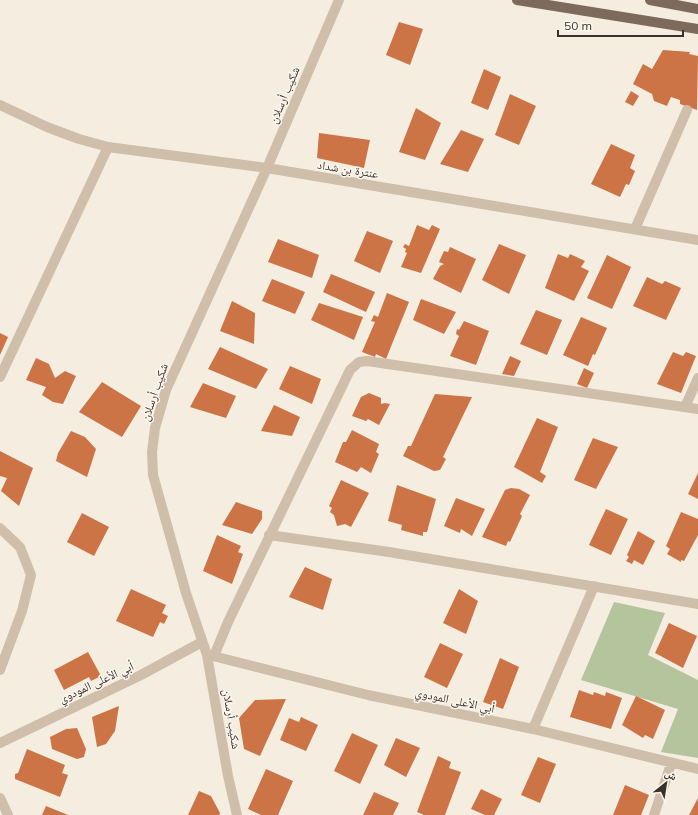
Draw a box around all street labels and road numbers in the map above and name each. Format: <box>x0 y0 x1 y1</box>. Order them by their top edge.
street label: شكيب أرسلان <box>265 64 303 126</box>
street label: عنترة بن شداد <box>316 157 380 182</box>
street label: شكيب أرسلان <box>137 361 171 423</box>
street label: أبي الأعلى المودوي <box>56 658 137 709</box>
street label: أبي الأعلى المودوي <box>413 684 496 719</box>
street label: شكيب أرسلان <box>220 688 244 750</box>

